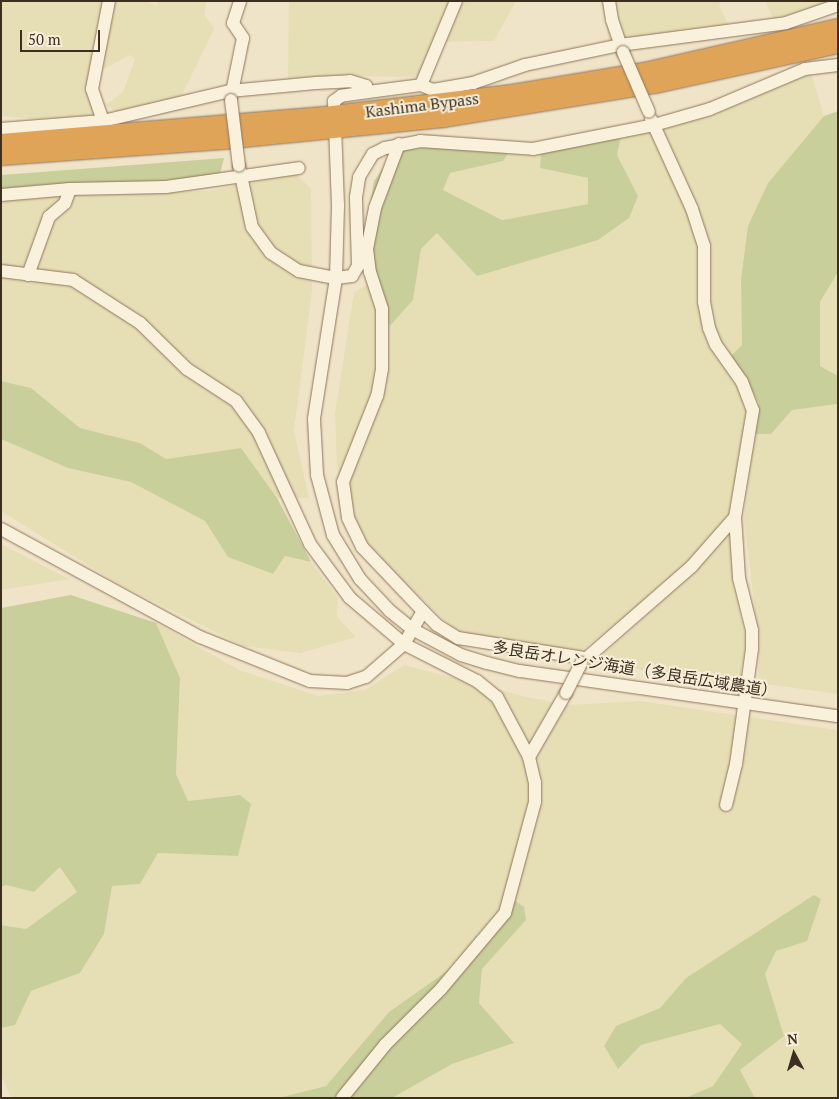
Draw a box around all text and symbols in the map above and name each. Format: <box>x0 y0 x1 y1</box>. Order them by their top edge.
scale bar <box>22 20 102 52</box>
text: 50 m <box>28 29 61 49</box>
street label: Kashima Bypass <box>364 89 480 121</box>
street label: 多良岳オレンジ海道（多良岳広域農道） <box>491 637 779 701</box>
north arrow <box>769 1029 819 1079</box>
text: N <box>786 1029 799 1049</box>

